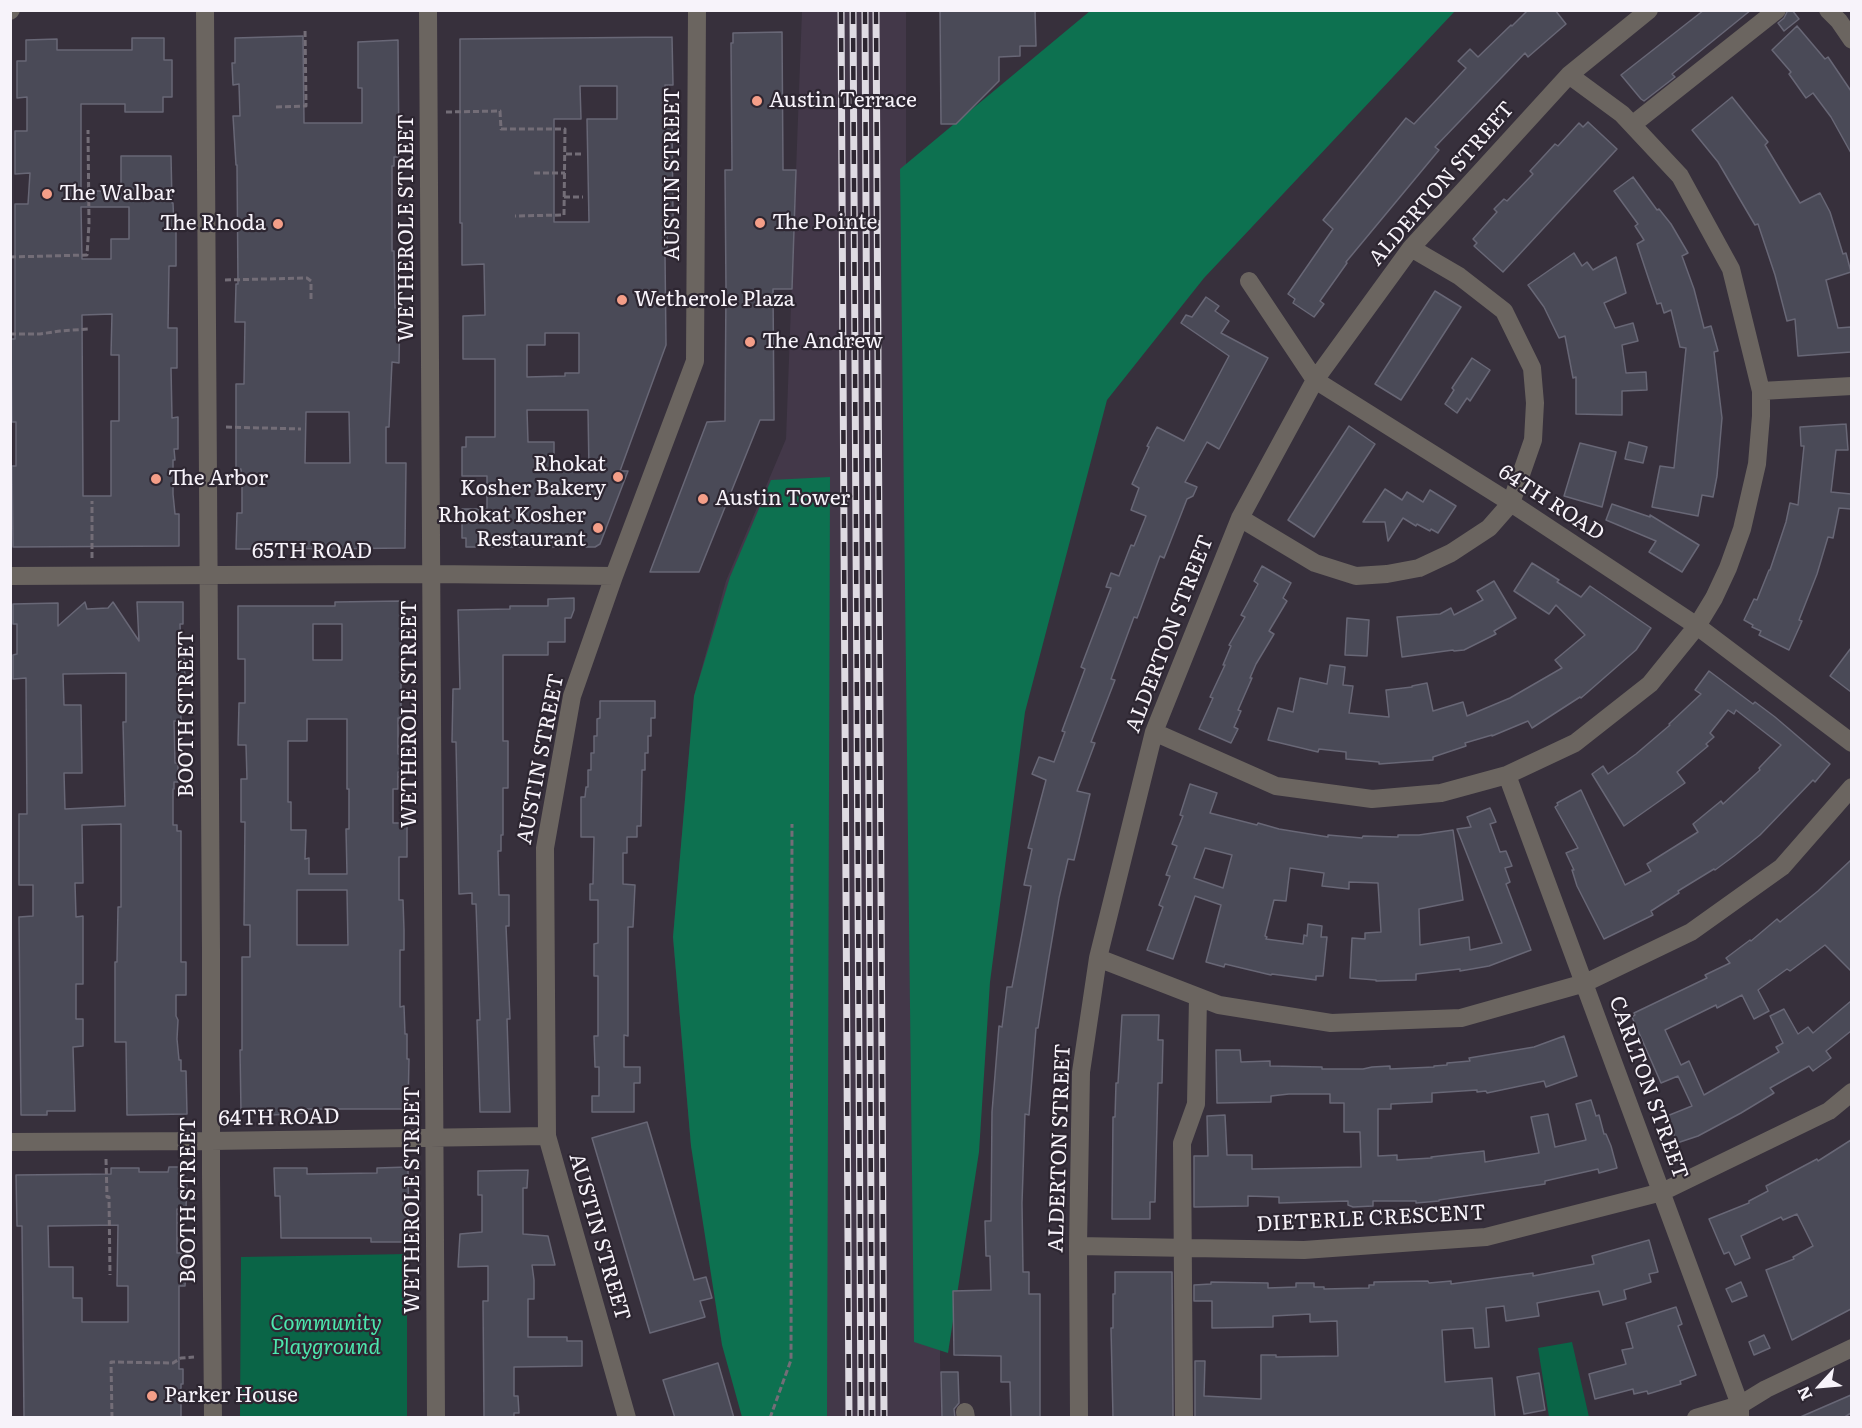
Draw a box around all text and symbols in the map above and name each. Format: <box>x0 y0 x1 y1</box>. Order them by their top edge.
street label: AUSTIN STREET <box>660 87 686 261</box>
place label: Austin Terrace <box>769 88 917 114</box>
marker: Austin Terrace <box>750 94 764 108</box>
street label: ALDERTON STREET <box>1364 97 1520 271</box>
street label: WETHEROLE STREET <box>394 114 420 342</box>
place label: The Walbar <box>59 181 175 207</box>
marker: The Walbar <box>40 187 54 201</box>
place label: The Pointe <box>772 210 877 236</box>
place label: The Rhoda <box>160 211 266 237</box>
marker: The Pointe <box>753 216 767 230</box>
marker: The Rhoda <box>271 217 285 231</box>
place label: Wetherole Plaza <box>634 287 795 313</box>
marker: Wetherole Plaza <box>615 293 629 307</box>
place label: The Andrew <box>762 329 883 355</box>
marker: The Andrew <box>743 335 757 349</box>
place label: Rhokat Kosher Bakery <box>460 452 606 502</box>
street label: 64TH ROAD <box>1493 459 1609 547</box>
place label: The Arbor <box>168 466 268 492</box>
marker: Rhokat Kosher Bakery <box>611 470 625 484</box>
marker: The Arbor <box>149 472 163 486</box>
place label: Austin Tower <box>715 486 850 512</box>
marker: Austin Tower <box>696 492 710 506</box>
place label: Rhokat Kosher Restaurant <box>438 503 586 553</box>
marker: Rhokat Kosher Restaurant <box>591 521 605 535</box>
street label: ALDERTON STREET <box>1121 532 1219 736</box>
street label: 65TH ROAD <box>252 539 372 565</box>
street label: WETHEROLE STREET <box>397 600 423 828</box>
street label: BOOTH STREET <box>174 631 200 797</box>
street label: AUSTIN STREET <box>512 672 570 846</box>
street label: CARLTON STREET <box>1603 993 1693 1183</box>
street label: ALDERTON STREET <box>1044 1043 1076 1253</box>
street label: WETHEROLE STREET <box>400 1086 426 1314</box>
street label: 64TH ROAD <box>218 1104 340 1132</box>
street label: BOOTH STREET <box>176 1117 202 1283</box>
street label: AUSTIN STREET <box>563 1150 635 1324</box>
street label: DIETERLE CRESCENT <box>1256 1200 1486 1238</box>
park label: Community Playground <box>270 1311 382 1361</box>
north arrow <box>1790 1356 1850 1416</box>
place label: Parker House <box>164 1383 298 1409</box>
text: N <box>1790 1383 1818 1405</box>
marker: Parker House <box>145 1389 159 1403</box>

